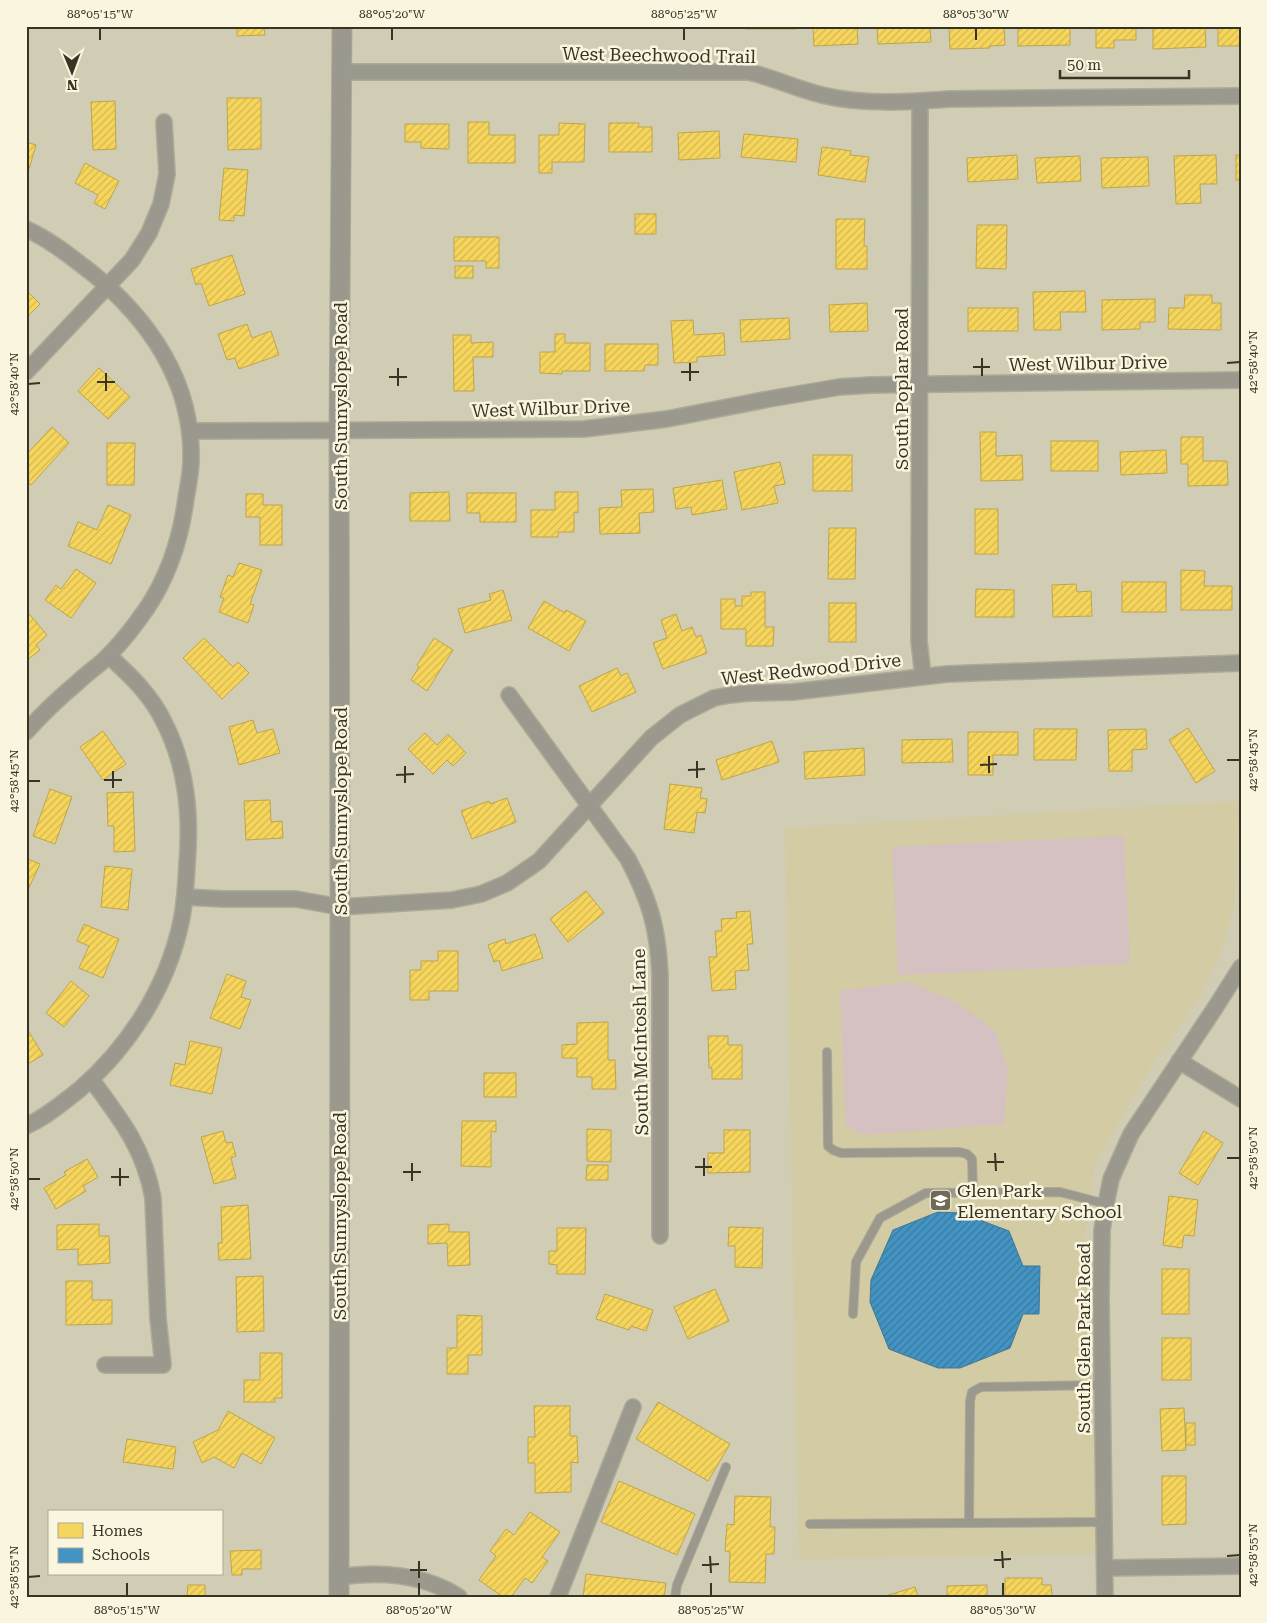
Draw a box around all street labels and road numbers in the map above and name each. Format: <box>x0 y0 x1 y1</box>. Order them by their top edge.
street label: West Beechwood Trail <box>562 43 756 67</box>
street label: South Sunnyslope Road <box>330 301 351 510</box>
street label: South Poplar Road <box>891 307 912 470</box>
street label: West Wilbur Drive <box>1009 351 1168 375</box>
street label: West Wilbur Drive <box>471 395 631 421</box>
street label: West Redwood Drive <box>720 649 902 689</box>
street label: South Sunnyslope Road <box>330 706 351 915</box>
street label: South McIntosh Lane <box>628 948 652 1136</box>
street label: South Sunnyslope Road <box>329 1111 350 1320</box>
street label: South Glen Park Road <box>1073 1242 1094 1433</box>

